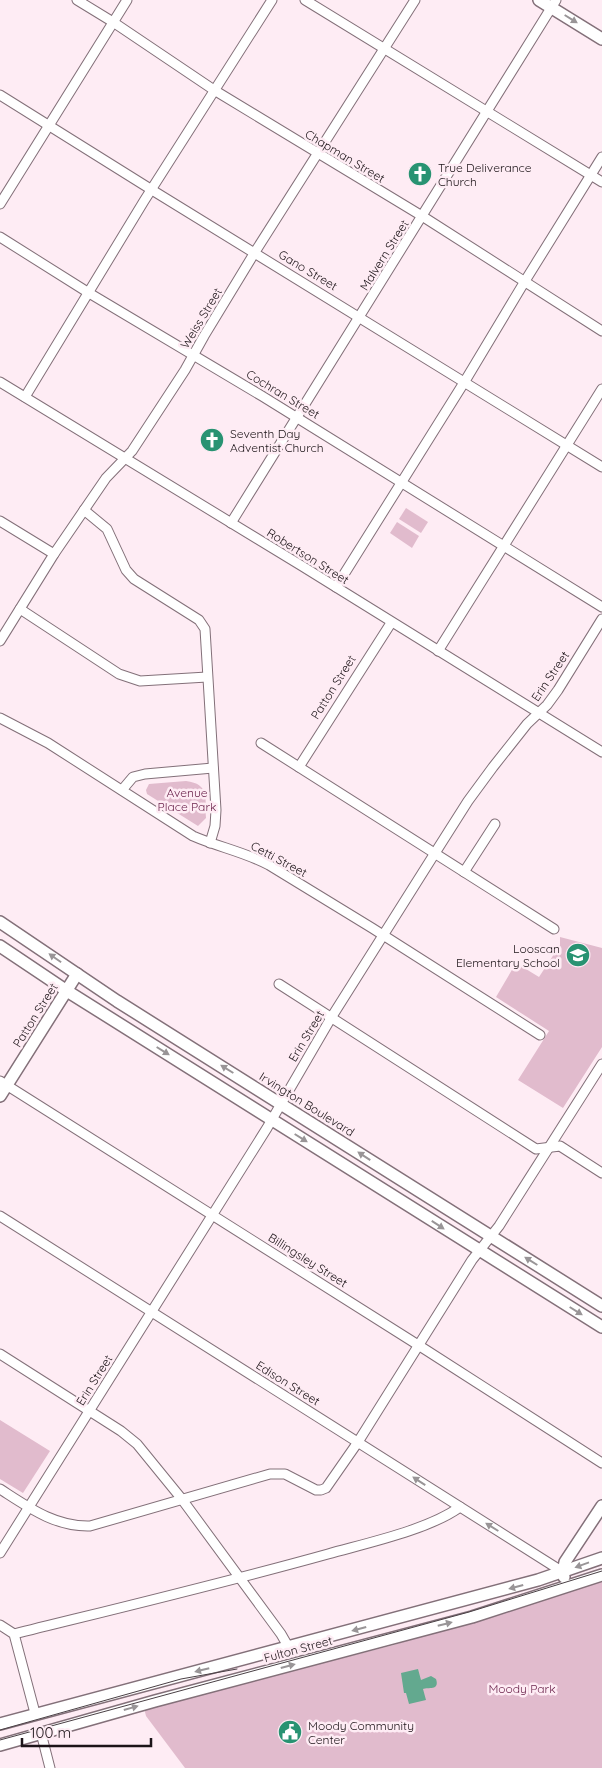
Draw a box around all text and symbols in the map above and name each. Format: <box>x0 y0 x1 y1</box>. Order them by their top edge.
one-way arrow <box>564 15 577 24</box>
street label: Chapman Street <box>302 126 388 186</box>
place label: True Deliverance Church <box>438 160 532 189</box>
church icon: True Deliverance Church <box>407 161 433 187</box>
street label: Malvern Street <box>356 217 412 293</box>
street label: Gano Street <box>276 247 340 293</box>
street label: Weiss Street <box>177 285 225 351</box>
street label: Cochran Street <box>244 366 322 422</box>
place label: Seventh Day Adventist Church <box>230 426 324 455</box>
church icon: Seventh Day Adventist Church <box>199 427 225 453</box>
street label: Robertson Street <box>264 525 352 587</box>
street label: Erin Street <box>528 648 572 704</box>
street label: Patton Street <box>307 652 359 722</box>
park label: Avenue Place Park <box>158 785 216 814</box>
street label: Cetti Street <box>248 838 310 880</box>
place label: Looscan Elementary School <box>456 941 560 970</box>
school or university icon: Looscan Elementary School <box>565 942 591 968</box>
one-way arrow <box>48 953 62 963</box>
street label: Patton Street <box>9 980 61 1050</box>
street label: Erin Street <box>285 1008 327 1064</box>
one-way arrow <box>157 1047 170 1056</box>
one-way arrow <box>220 1064 233 1073</box>
street label: Irvington Boulevard <box>257 1069 357 1139</box>
one-way arrow <box>294 1133 307 1143</box>
one-way arrow <box>357 1151 371 1161</box>
one-way arrow <box>432 1220 445 1229</box>
street label: Billingsley Street <box>266 1230 350 1290</box>
one-way arrow <box>524 1257 538 1266</box>
one-way arrow <box>569 1306 583 1316</box>
street label: Erin Street <box>73 1352 115 1408</box>
street label: Edison Street <box>253 1357 323 1409</box>
one-way arrow <box>413 1476 426 1486</box>
one-way arrow <box>485 1523 498 1532</box>
one-way arrow <box>574 1561 589 1569</box>
one-way arrow <box>508 1583 523 1591</box>
one-way arrow <box>438 1620 453 1628</box>
one-way arrow <box>352 1625 367 1633</box>
street label: Fulton Street <box>262 1633 334 1665</box>
one-way arrow <box>281 1661 296 1669</box>
one-way arrow <box>194 1666 209 1674</box>
park label: Moody Park <box>488 1681 556 1696</box>
one-way arrow <box>124 1704 139 1712</box>
scale bar <box>22 1716 151 1748</box>
place label: Moody Community Center <box>308 1718 414 1747</box>
public building icon: Moody Community Center <box>277 1719 303 1745</box>
text: 100 m <box>30 1723 71 1742</box>

